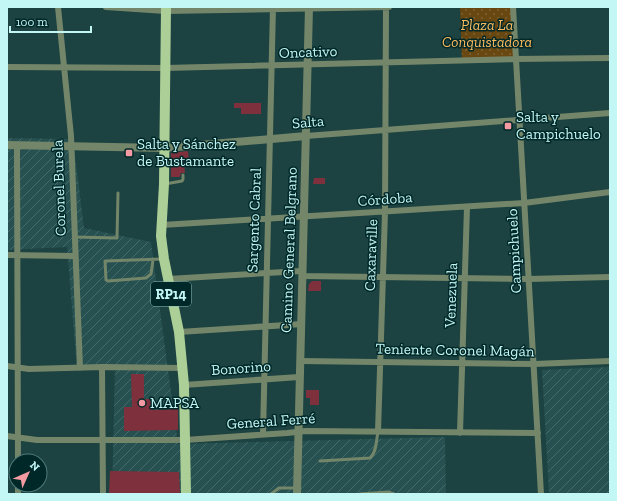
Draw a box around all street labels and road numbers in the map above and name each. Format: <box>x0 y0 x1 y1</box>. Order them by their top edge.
street label: Oncativo <box>279 42 338 62</box>
street label: Salta <box>291 112 325 132</box>
street label: Coronel Burela <box>48 139 70 237</box>
street label: Camino General Belgrano <box>277 166 301 333</box>
street label: Sargento Cabral <box>243 167 265 273</box>
street label: Córdoba <box>357 188 413 210</box>
street label: Campichuelo <box>503 208 525 294</box>
street label: Caxaraville <box>361 219 381 291</box>
street label: Venezuela <box>441 262 461 329</box>
road number: RP14 <box>151 282 191 306</box>
street label: Teniente Coronel Magán <box>376 340 535 360</box>
street label: Bonorino <box>211 357 272 379</box>
street label: General Ferré <box>226 409 316 433</box>

